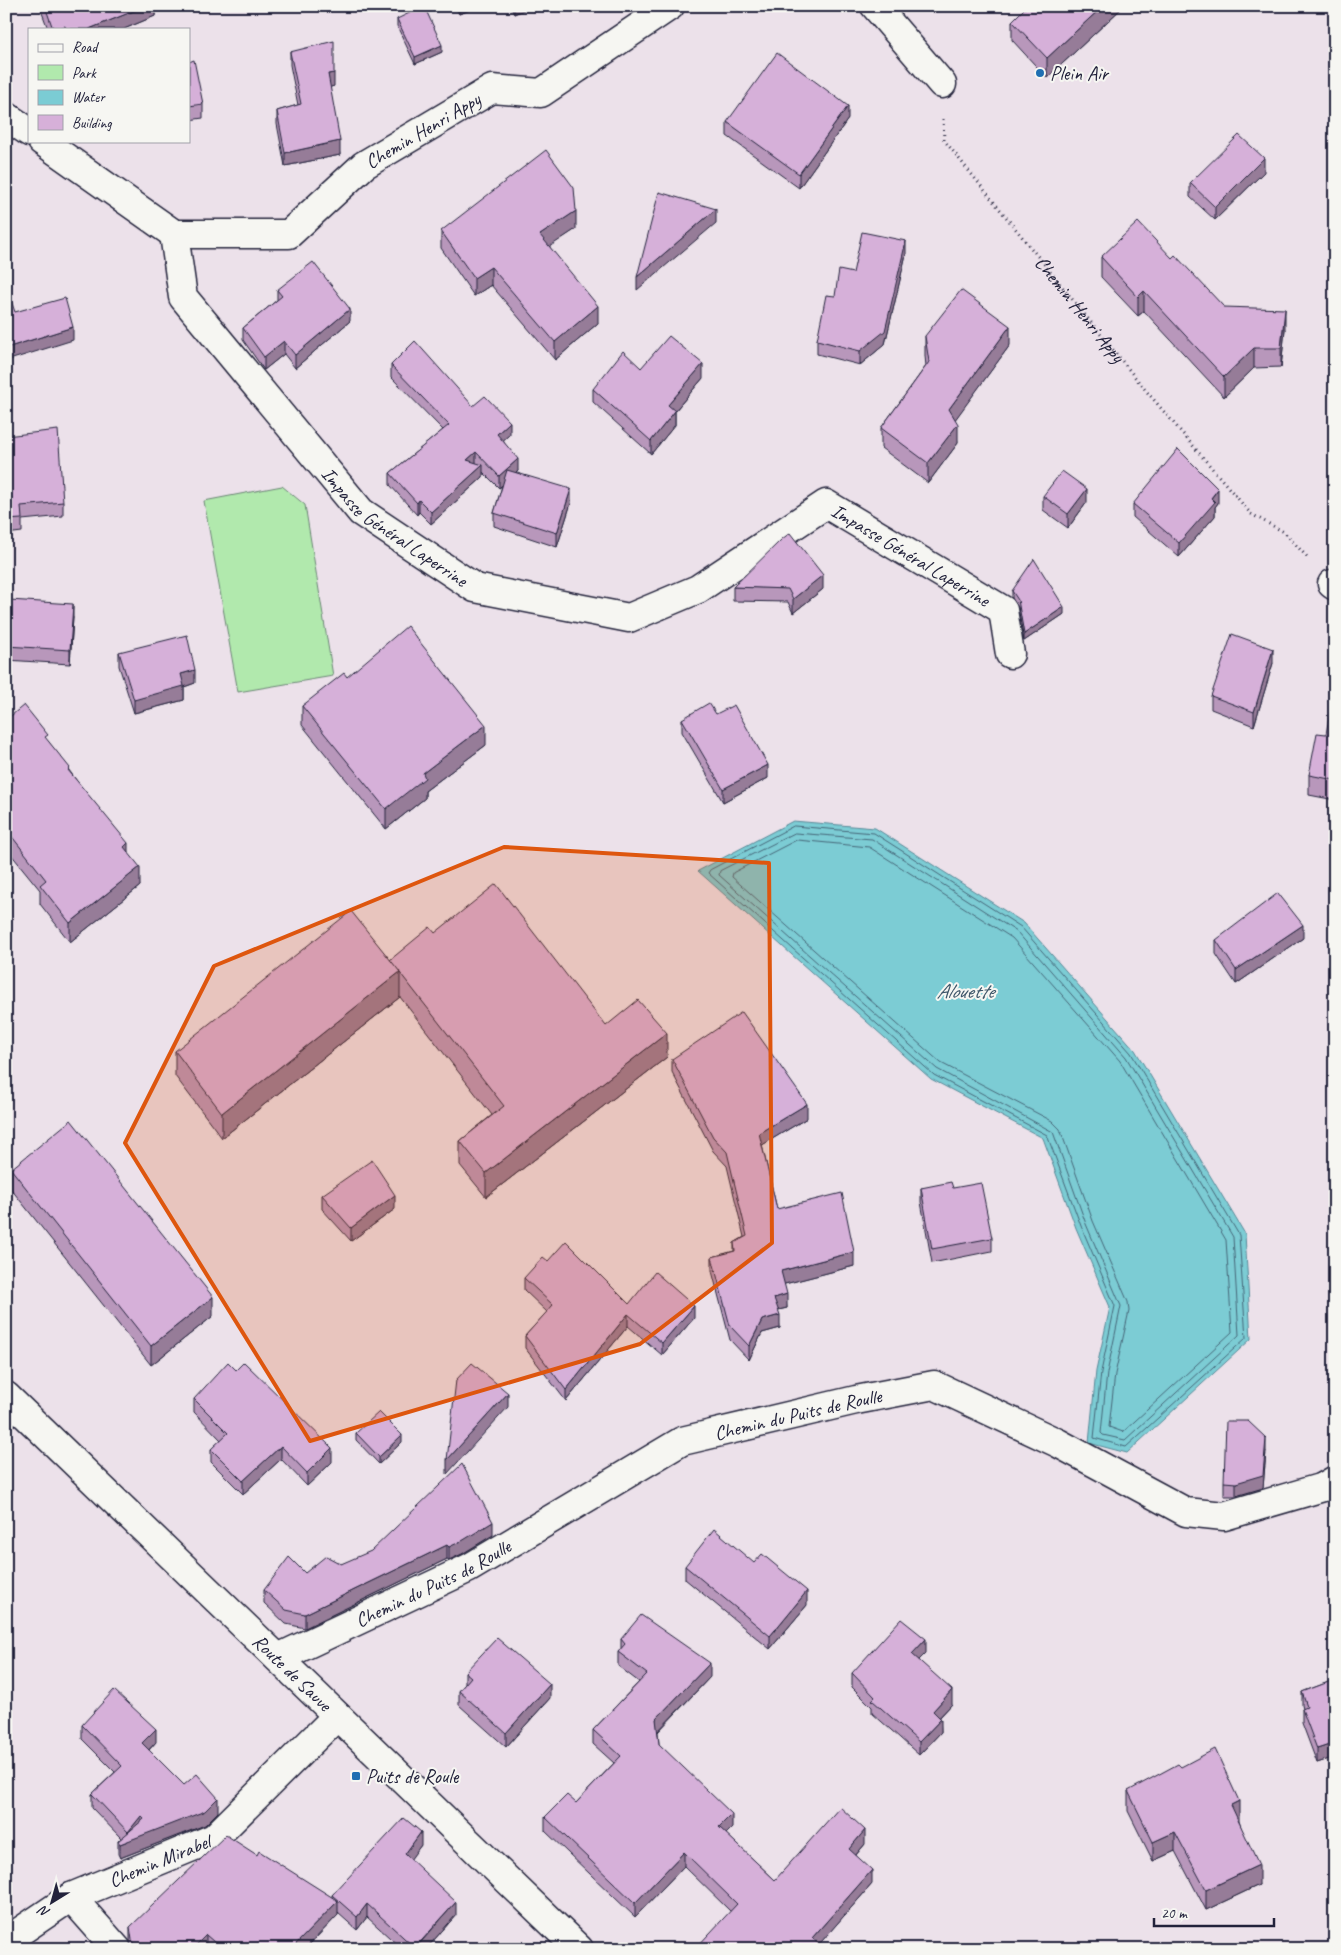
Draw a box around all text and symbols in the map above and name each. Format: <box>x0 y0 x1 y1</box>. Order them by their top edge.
legend <box>28 28 190 142</box>
text: Road <box>72 38 99 57</box>
place label: Plein Air <box>1050 61 1110 86</box>
text: Park <box>72 64 97 83</box>
marker: Plein Air <box>1034 67 1046 79</box>
street label: Chemin Henri Appy <box>360 86 486 174</box>
text: Water <box>72 88 106 107</box>
text: Building <box>72 114 112 133</box>
street label: Chemin Henri Appy <box>1030 251 1131 368</box>
street label: Impasse Général Laperrine <box>316 462 474 593</box>
street label: Impasse Général Laperrine <box>827 498 996 613</box>
water label: Alouette <box>937 978 997 1004</box>
street label: Chemin du Puits de Roulle <box>712 1383 885 1445</box>
street label: Chemin du Puits de Roulle <box>351 1533 516 1632</box>
street label: Route de Sauve <box>248 1628 338 1717</box>
place label: Puits de Roule <box>366 1764 460 1789</box>
marker: Puits de Roule <box>350 1770 362 1782</box>
street label: Chemin Mirabel <box>105 1827 217 1893</box>
north arrow <box>28 1878 78 1928</box>
scale bar <box>1154 1895 1274 1927</box>
text: N <box>34 1901 53 1921</box>
text: 20 m <box>1161 1904 1188 1923</box>

